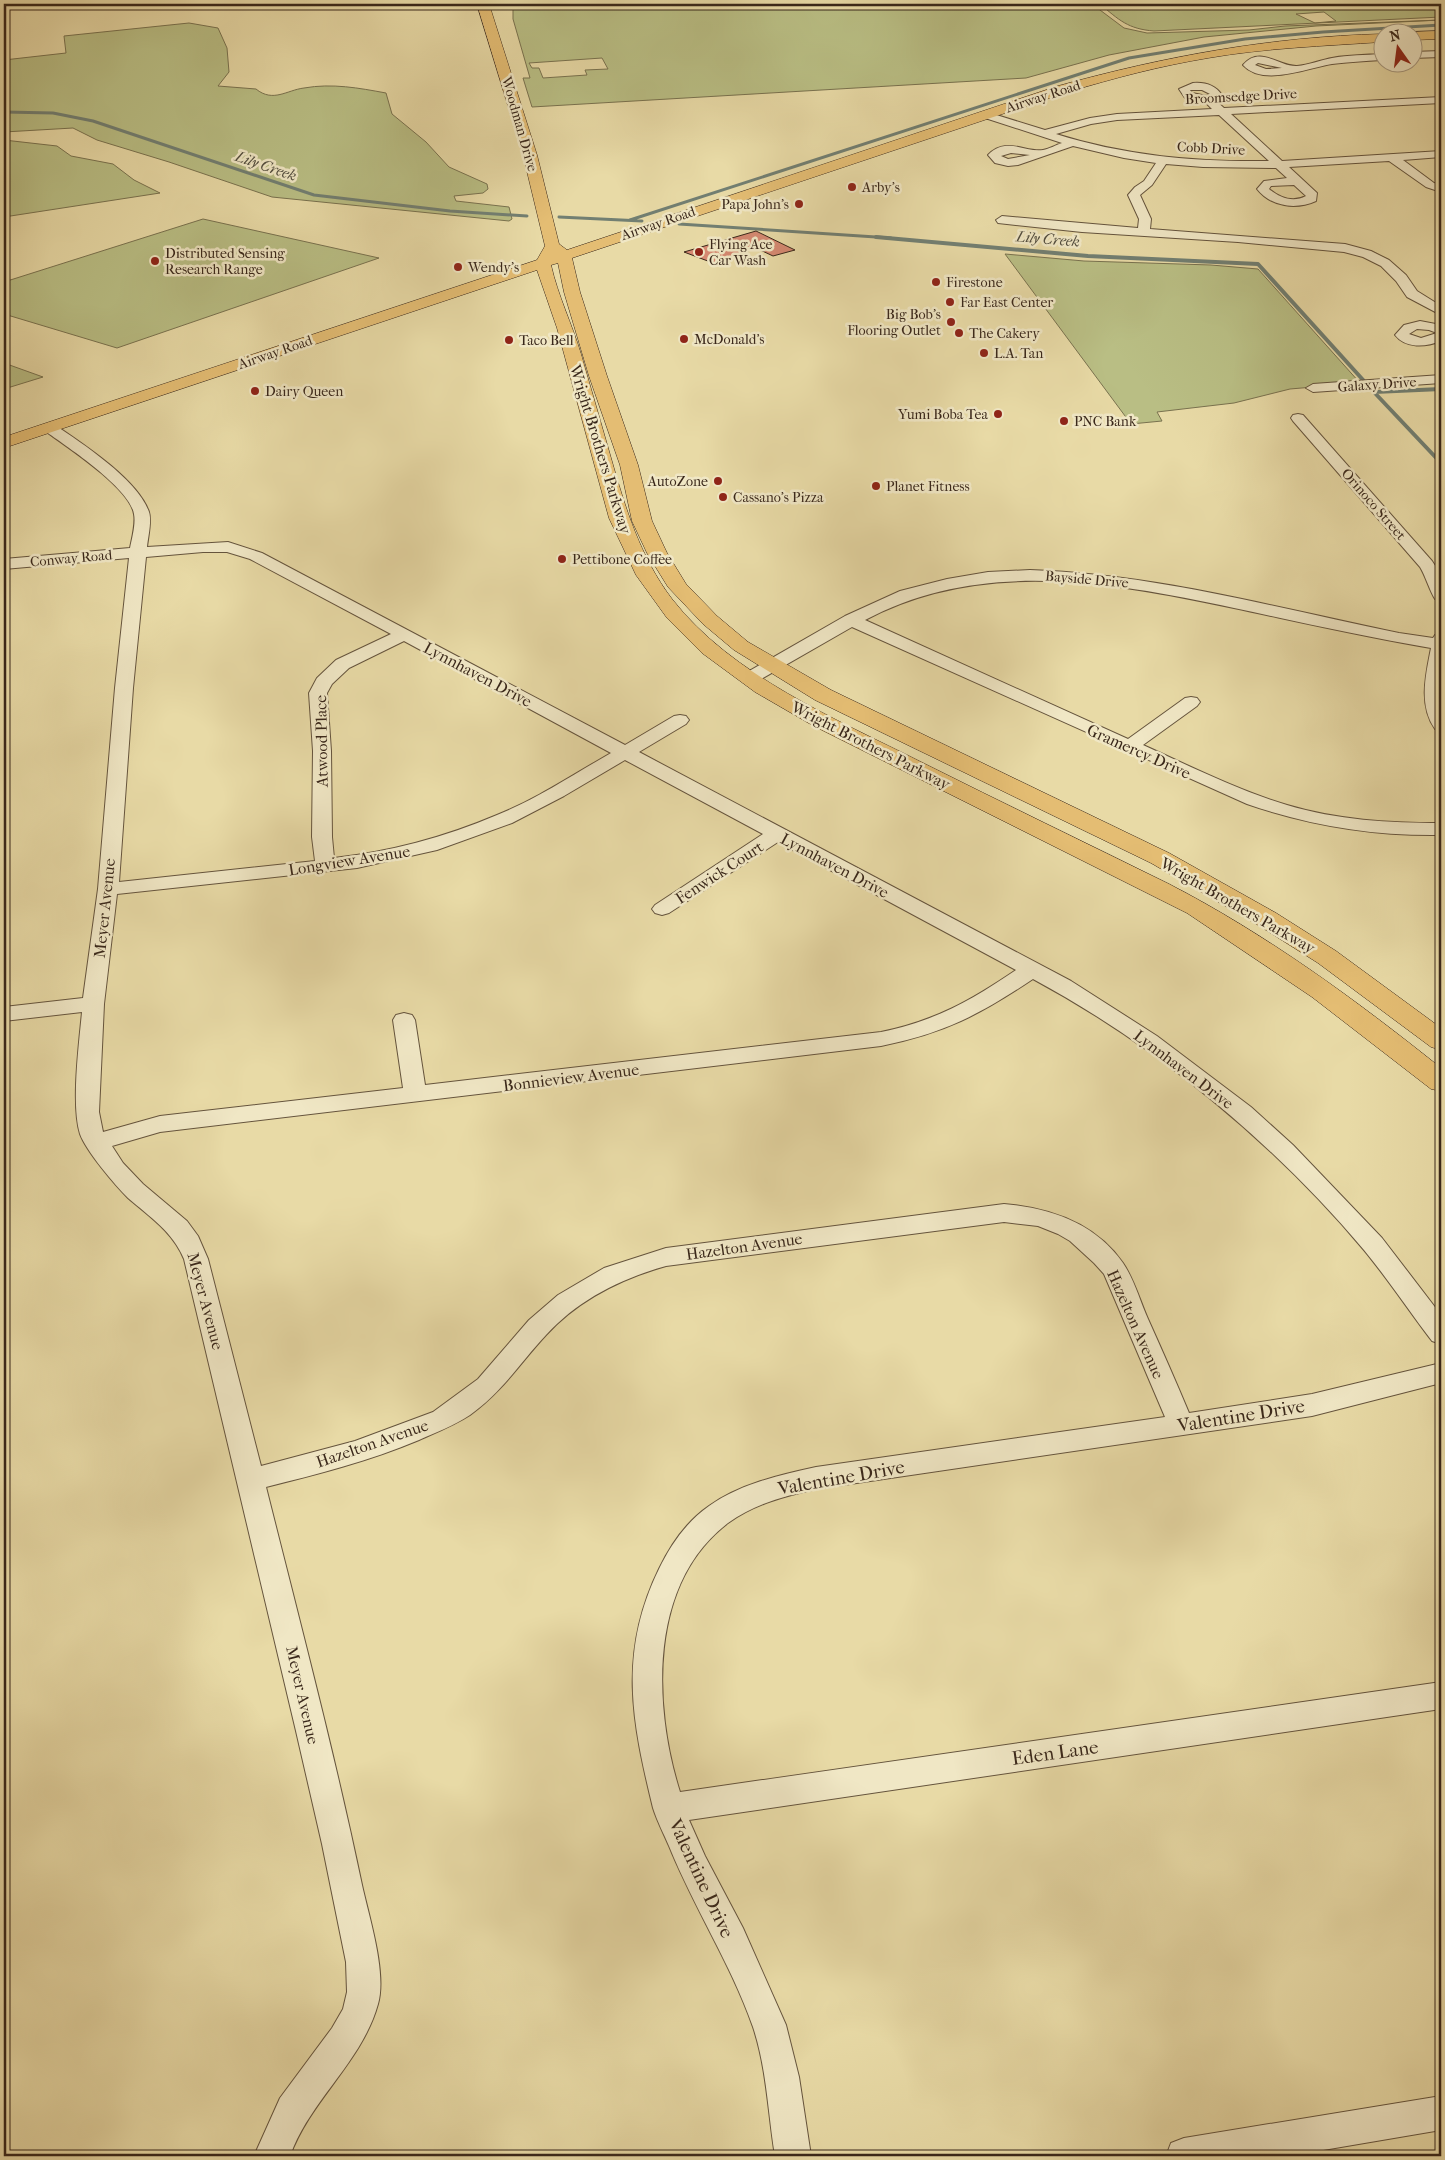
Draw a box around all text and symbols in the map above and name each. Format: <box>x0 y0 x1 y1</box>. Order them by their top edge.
north arrow <box>1372 22 1422 72</box>
text: N <box>1388 26 1403 45</box>
street label: Woodman Drive <box>498 74 541 174</box>
street label: Airway Road <box>1003 76 1083 117</box>
street label: Broomsedge Drive <box>1185 85 1297 108</box>
street label: Cobb Drive <box>1176 138 1246 159</box>
water label: Lily Creek <box>232 147 299 185</box>
place label: Arby's <box>861 179 900 196</box>
marker: Arby's <box>846 181 858 193</box>
place label: Papa John's <box>721 196 789 213</box>
marker: Papa John's <box>793 198 805 210</box>
street label: Airway Road <box>618 203 698 244</box>
water label: Lily Creek <box>1015 227 1081 251</box>
place label: Flying Ace Car Wash <box>709 236 773 269</box>
place label: Distributed Sensing Research Range <box>165 245 285 278</box>
marker: Flying Ace Car Wash <box>693 246 705 258</box>
marker: Distributed Sensing Research Range <box>149 255 161 267</box>
place label: Wendy's <box>467 259 519 276</box>
marker: Wendy's <box>452 261 464 273</box>
place label: Firestone <box>946 274 1003 291</box>
marker: Firestone <box>930 276 942 288</box>
place label: Far East Center <box>960 294 1053 311</box>
marker: Far East Center <box>944 296 956 308</box>
place label: Big Bob's Flooring Outlet <box>847 306 941 339</box>
marker: Big Bob's Flooring Outlet <box>945 316 957 328</box>
place label: The Cakery <box>969 325 1040 342</box>
marker: The Cakery <box>953 327 965 339</box>
place label: McDonald's <box>694 331 765 348</box>
street label: Airway Road <box>235 332 315 373</box>
place label: Taco Bell <box>519 332 574 349</box>
marker: McDonald's <box>678 333 690 345</box>
marker: Taco Bell <box>503 334 515 346</box>
place label: L.A. Tan <box>994 345 1043 362</box>
marker: L.A. Tan <box>978 347 990 359</box>
street label: Wright Brothers Parkway <box>565 361 635 536</box>
street label: Galaxy Drive <box>1337 373 1417 396</box>
place label: Dairy Queen <box>265 383 343 400</box>
marker: Dairy Queen <box>249 385 261 397</box>
place label: Yumi Boba Tea <box>897 406 989 423</box>
marker: Yumi Boba Tea <box>992 408 1004 420</box>
place label: PNC Bank <box>1074 413 1137 430</box>
marker: PNC Bank <box>1058 415 1070 427</box>
street label: Orinoco Street <box>1338 465 1409 544</box>
place label: AutoZone <box>647 473 708 490</box>
marker: AutoZone <box>712 475 724 487</box>
place label: Planet Fitness <box>886 478 970 495</box>
marker: Planet Fitness <box>870 480 882 492</box>
place label: Cassano's Pizza <box>733 489 824 506</box>
marker: Cassano's Pizza <box>717 491 729 503</box>
street label: Conway Road <box>29 546 113 571</box>
place label: Pettibone Coffee <box>572 551 672 568</box>
marker: Pettibone Coffee <box>556 553 568 565</box>
street label: Bayside Drive <box>1045 567 1129 592</box>
street label: Lynnhaven Drive <box>420 638 535 711</box>
street label: Atwood Place <box>311 695 332 788</box>
street label: Wright Brothers Parkway <box>787 697 954 794</box>
street label: Gramercy Drive <box>1084 720 1194 783</box>
street label: Lynnhaven Drive <box>777 829 892 902</box>
street label: Fenwick Court <box>672 837 767 908</box>
street label: Longview Avenue <box>287 841 411 880</box>
street label: Wright Brothers Parkway <box>1156 853 1319 958</box>
street label: Meyer Avenue <box>90 857 119 959</box>
street label: Lynnhaven Drive <box>1130 1026 1237 1113</box>
street label: Bonnieview Avenue <box>502 1060 640 1095</box>
street label: Hazelton Avenue <box>685 1229 804 1264</box>
street label: Meyer Avenue <box>183 1250 228 1352</box>
street label: Hazelton Avenue <box>1103 1267 1168 1382</box>
street label: Valentine Drive <box>1175 1395 1306 1437</box>
street label: Hazelton Avenue <box>314 1415 431 1472</box>
street label: Valentine Drive <box>775 1456 906 1500</box>
street label: Meyer Avenue <box>282 1644 323 1746</box>
street label: Eden Lane <box>1010 1736 1100 1770</box>
street label: Valentine Drive <box>664 1815 738 1941</box>

